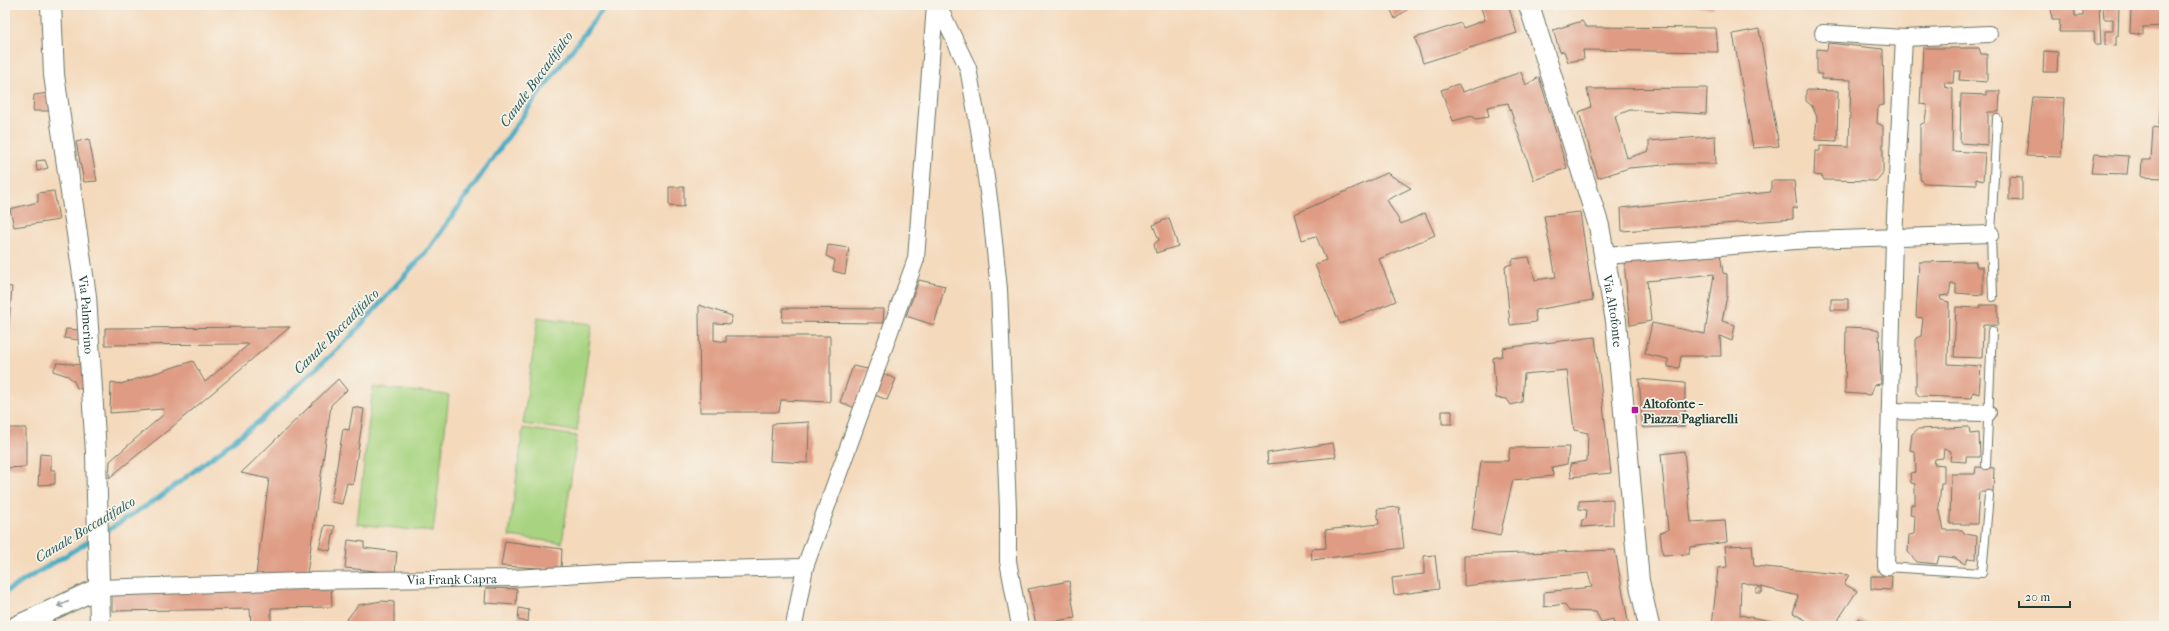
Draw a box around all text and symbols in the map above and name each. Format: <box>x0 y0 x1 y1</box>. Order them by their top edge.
water label: Canale Boccadifalco <box>496 28 577 130</box>
street label: Via Palmerino <box>75 273 97 355</box>
street label: Via Altofonte <box>1600 273 1625 348</box>
water label: Canale Boccadifalco <box>290 285 383 378</box>
place label: Altofonte - Piazza Pagliarelli <box>1642 396 1738 427</box>
marker: Altofonte - Piazza Pagliarelli <box>1630 405 1640 415</box>
water label: Canale Boccadifalco <box>32 493 139 566</box>
street label: Via Frank Capra <box>406 571 498 588</box>
scale bar <box>2019 583 2070 609</box>
text: 20 m <box>2025 590 2050 604</box>
one-way arrow <box>58 601 70 608</box>

